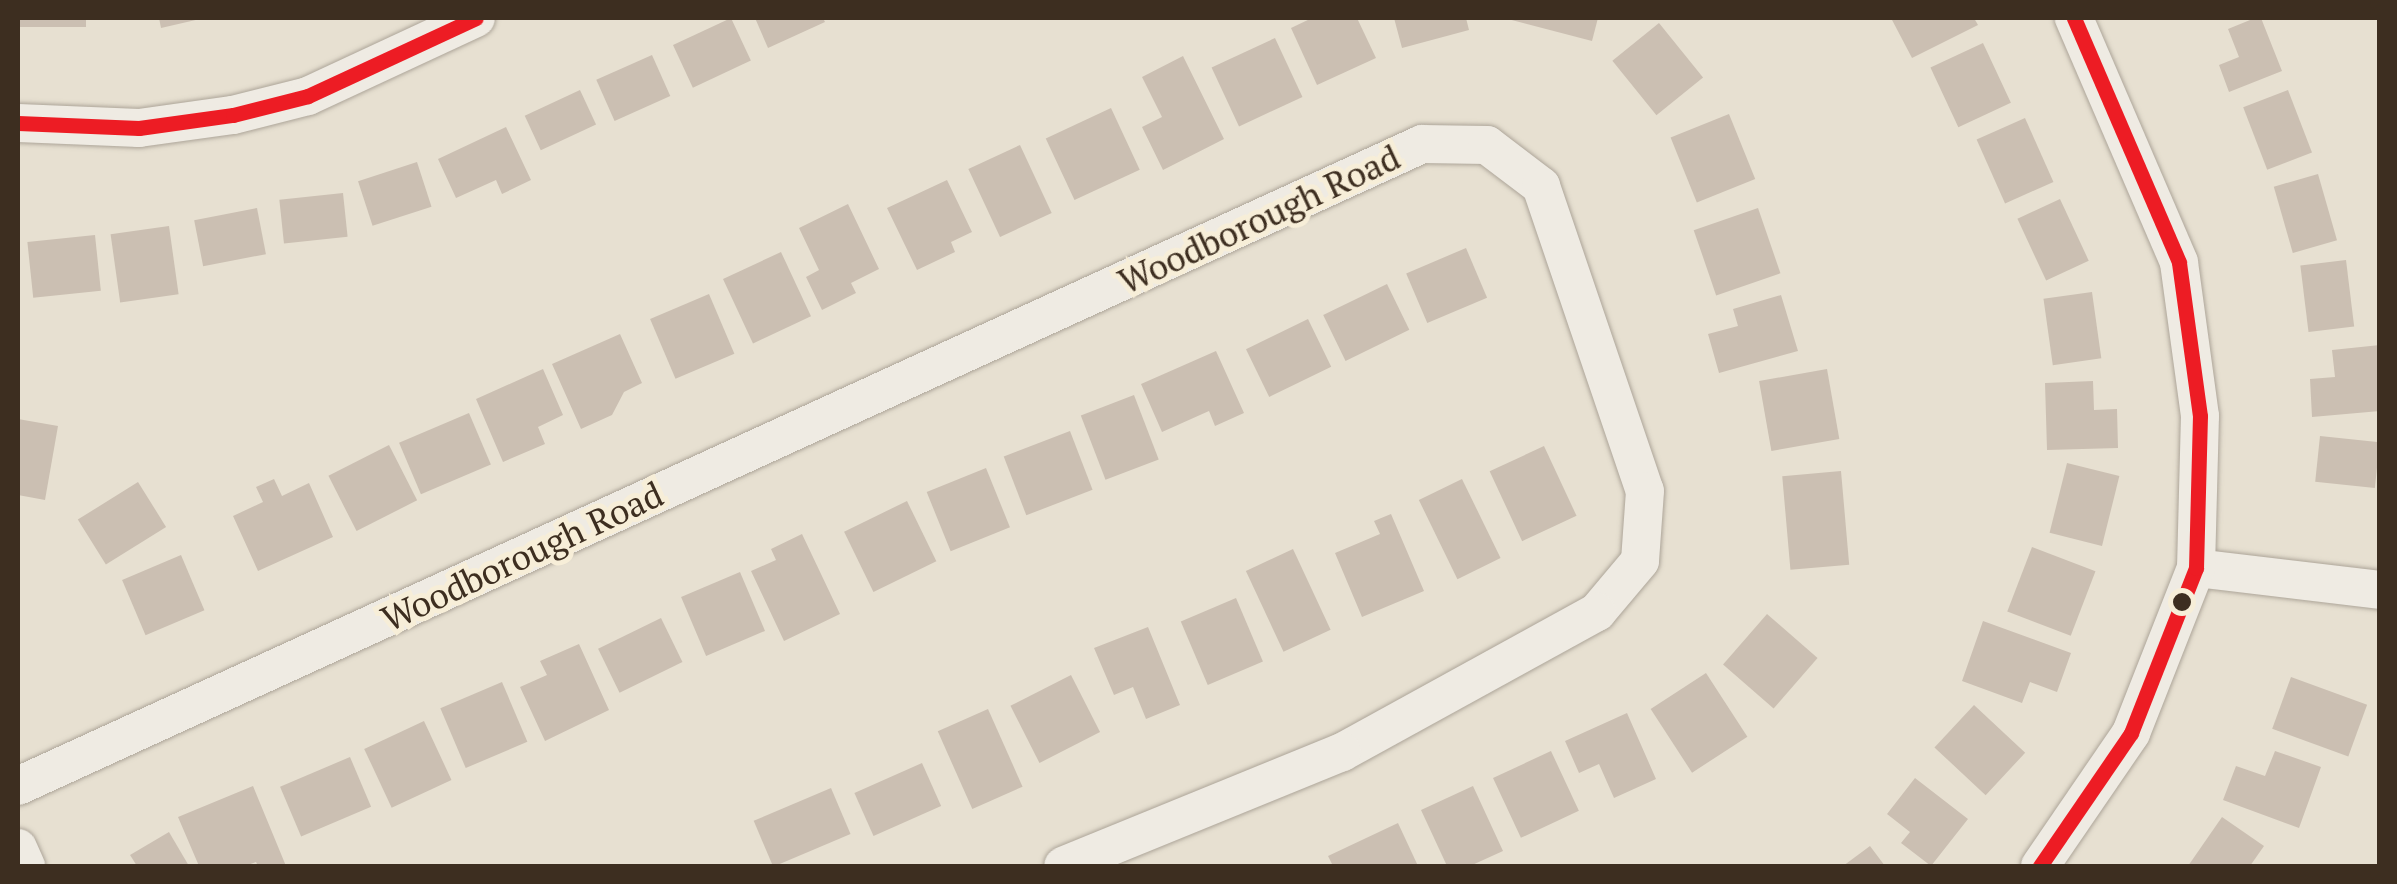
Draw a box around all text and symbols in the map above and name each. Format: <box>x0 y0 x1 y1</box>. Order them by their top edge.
street label: Woodborough Road <box>1112 135 1406 303</box>
street label: Woodborough Road <box>375 472 669 640</box>
unlabelled marker <box>2172 592 2192 612</box>

